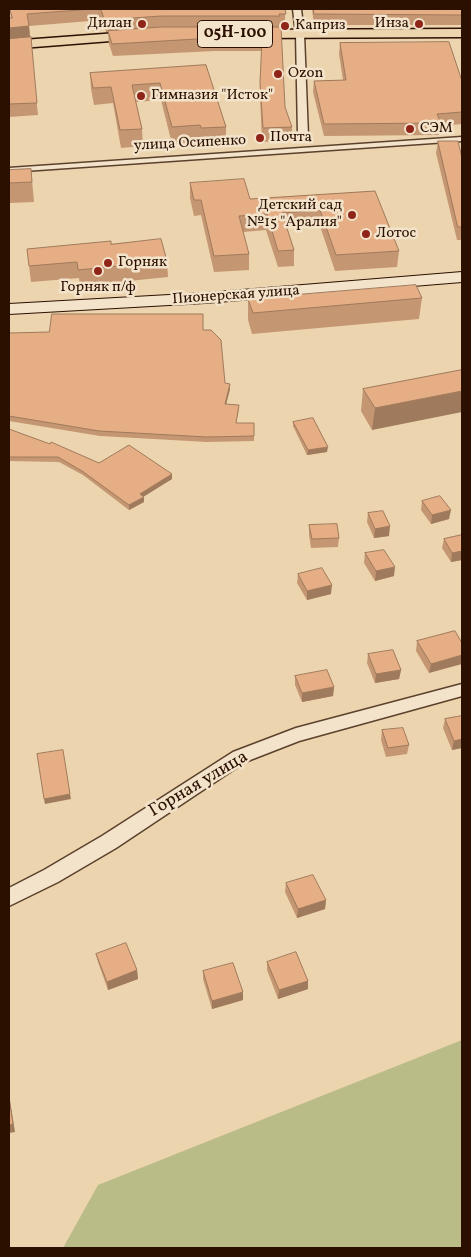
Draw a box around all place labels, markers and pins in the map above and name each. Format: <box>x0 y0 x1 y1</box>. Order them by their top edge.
place label: Дилан <box>87 15 132 33</box>
place label: Инза <box>375 15 409 33</box>
place label: Каприз <box>295 17 346 35</box>
marker: Дилан <box>136 18 148 30</box>
marker: Инза <box>413 18 425 30</box>
marker: Каприз <box>279 20 291 32</box>
place label: Ozon <box>288 65 323 83</box>
marker: Ozon <box>272 68 284 80</box>
place label: Гимназия "Исток" <box>151 87 273 105</box>
marker: Гимназия "Исток" <box>135 90 147 102</box>
place label: СЭМ <box>420 120 453 138</box>
marker: СЭМ <box>404 123 416 135</box>
place label: Почта <box>270 129 312 147</box>
marker: Почта <box>254 132 266 144</box>
place label: Детский сад №15 "Аралия" <box>247 197 342 232</box>
marker: Детский сад №15 "Аралия" <box>346 209 358 221</box>
place label: Лотос <box>376 225 416 243</box>
marker: Лотос <box>360 228 372 240</box>
place label: Горняк <box>118 254 167 272</box>
marker: Горняк <box>102 257 114 269</box>
marker: Горняк п/ф <box>92 265 104 277</box>
place label: Горняк п/ф <box>60 279 136 297</box>

